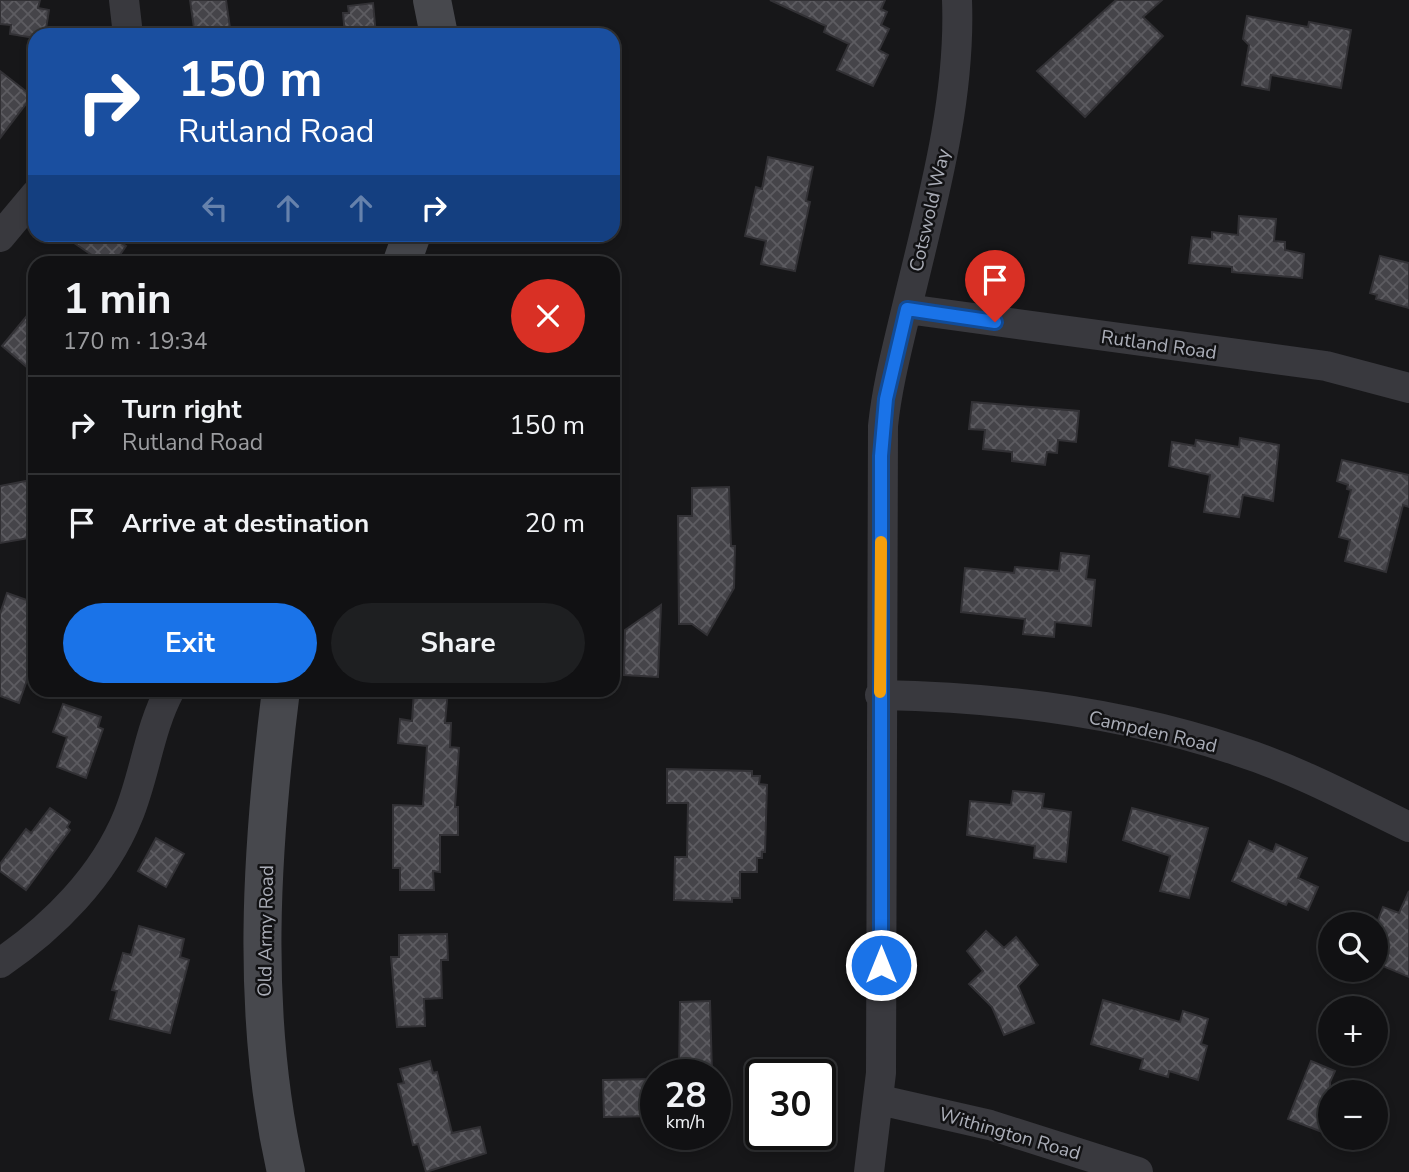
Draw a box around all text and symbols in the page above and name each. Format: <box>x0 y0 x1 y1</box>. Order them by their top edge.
text: 150 m <box>178 46 322 113</box>
icon: right <box>63 56 154 147</box>
text: Rutland Road <box>178 110 375 153</box>
street label: Cotswold Way <box>903 146 957 274</box>
icon: left <box>196 189 234 227</box>
icon: ahead <box>269 189 307 227</box>
icon: ahead <box>342 189 380 227</box>
icon: right <box>415 189 453 227</box>
pin <box>965 250 1025 322</box>
icon: arrive <box>976 261 1014 299</box>
text: 1 min <box>63 271 172 328</box>
button: close <box>511 279 585 353</box>
street label: Rutland Road <box>1099 324 1218 366</box>
text: 170 m · 19:34 <box>63 326 208 357</box>
text: Turn right <box>122 392 241 427</box>
icon: right <box>63 406 101 444</box>
text: 150 m <box>509 408 585 443</box>
text: Rutland Road <box>122 427 263 458</box>
icon: arrive <box>63 504 101 542</box>
text: Arrive at destination <box>122 506 369 541</box>
text: 20 m <box>525 506 585 541</box>
button: Exit <box>63 603 317 683</box>
button: Share <box>331 603 585 683</box>
street label: Campden Road <box>1086 705 1219 759</box>
street label: Old Army Road <box>252 865 280 997</box>
map controls <box>1318 912 1388 1150</box>
button: search <box>1318 912 1388 982</box>
position arrow <box>844 928 918 1002</box>
button: + <box>1318 996 1388 1066</box>
speed limit sign: 30 <box>745 1059 836 1150</box>
text: 28 <box>664 1072 707 1119</box>
button: − <box>1318 1080 1388 1150</box>
street label: Withington Road <box>936 1101 1084 1167</box>
text: km/h <box>666 1110 705 1134</box>

